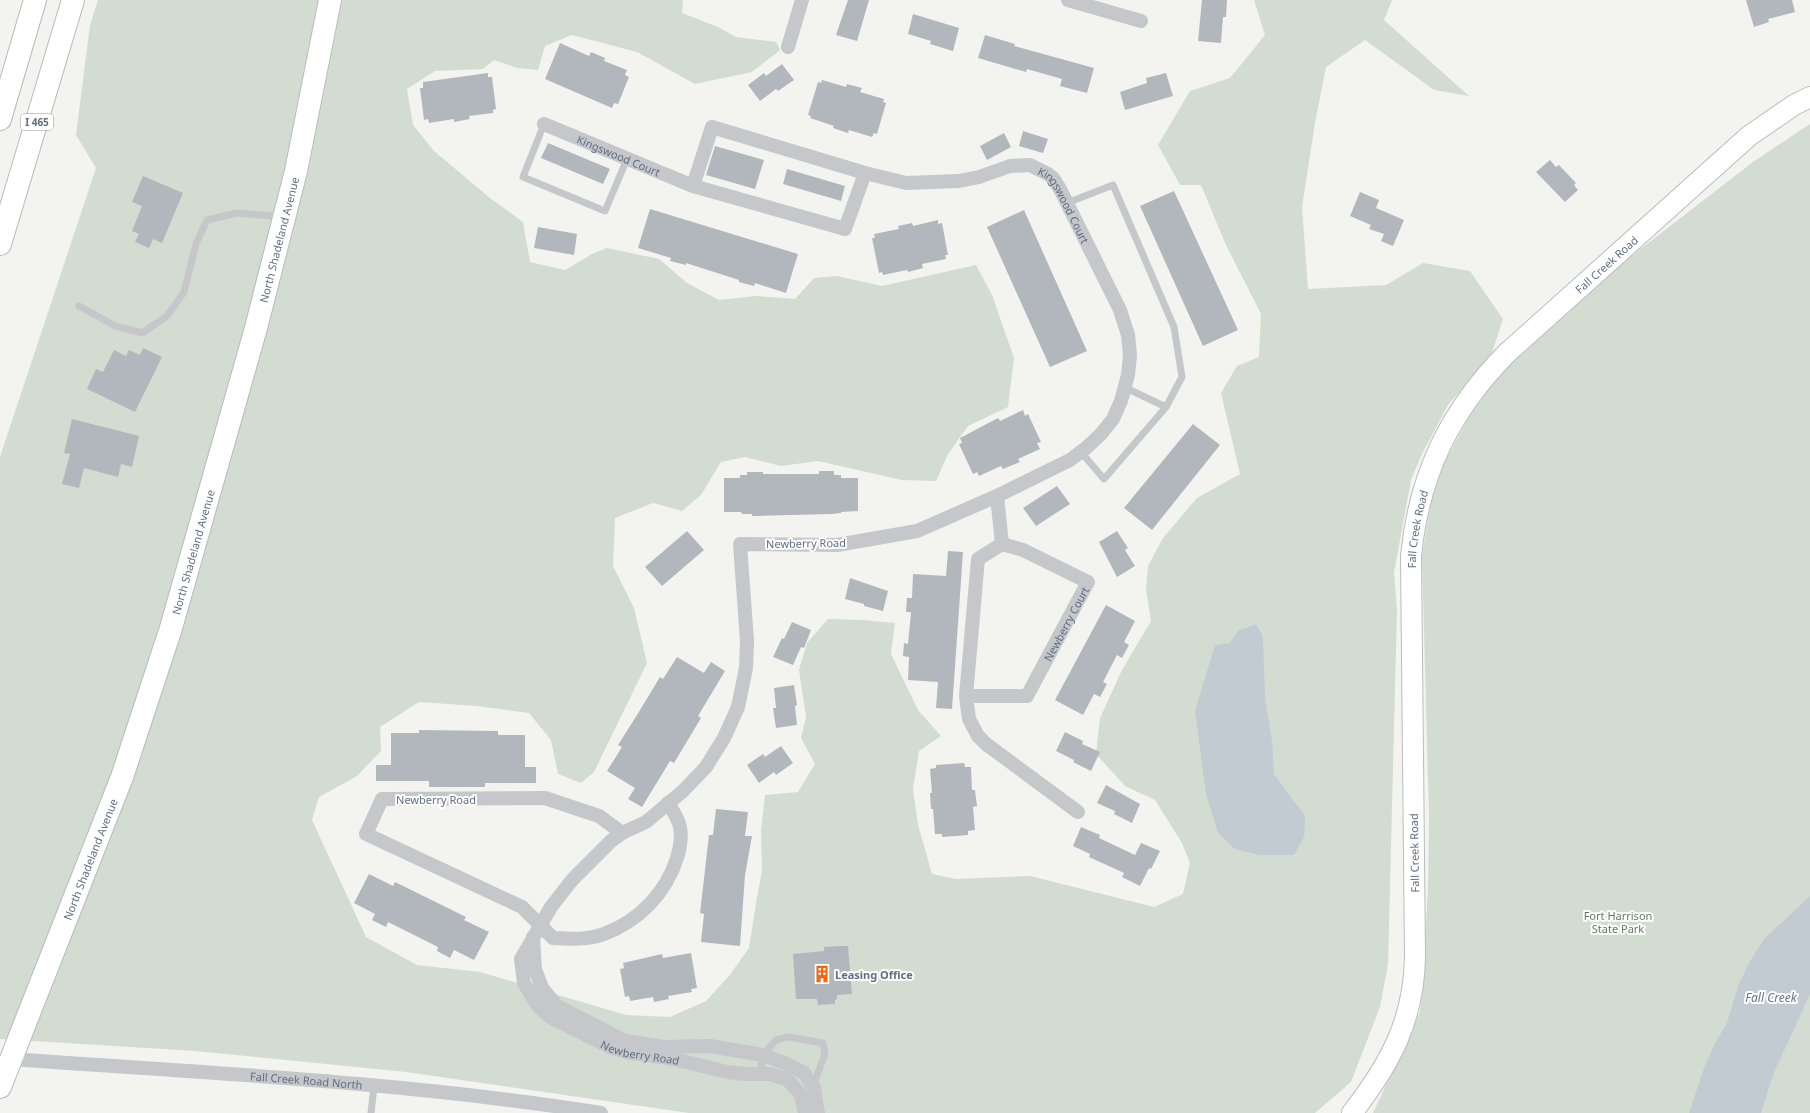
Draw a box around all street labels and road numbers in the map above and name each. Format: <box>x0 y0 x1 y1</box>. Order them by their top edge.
road number: I 465 <box>21 114 53 130</box>
street label: Kingswood Court <box>575 131 663 179</box>
street label: Kingswood Court <box>1036 163 1093 246</box>
street label: North Shadeland Avenue <box>255 175 302 304</box>
street label: Fall Creek Road <box>1572 232 1641 296</box>
street label: North Shadeland Avenue <box>168 488 217 616</box>
street label: Fall Creek Road <box>1403 488 1431 568</box>
street label: Newberry Road <box>766 535 846 551</box>
street label: Newberry Court <box>1040 584 1092 664</box>
street label: Newberry Road <box>396 792 476 807</box>
street label: North Shadeland Avenue <box>59 796 120 922</box>
street label: Fall Creek Road <box>1406 813 1422 893</box>
street label: Newberry Road <box>598 1036 681 1068</box>
street label: Fall Creek Road North <box>250 1068 363 1092</box>

